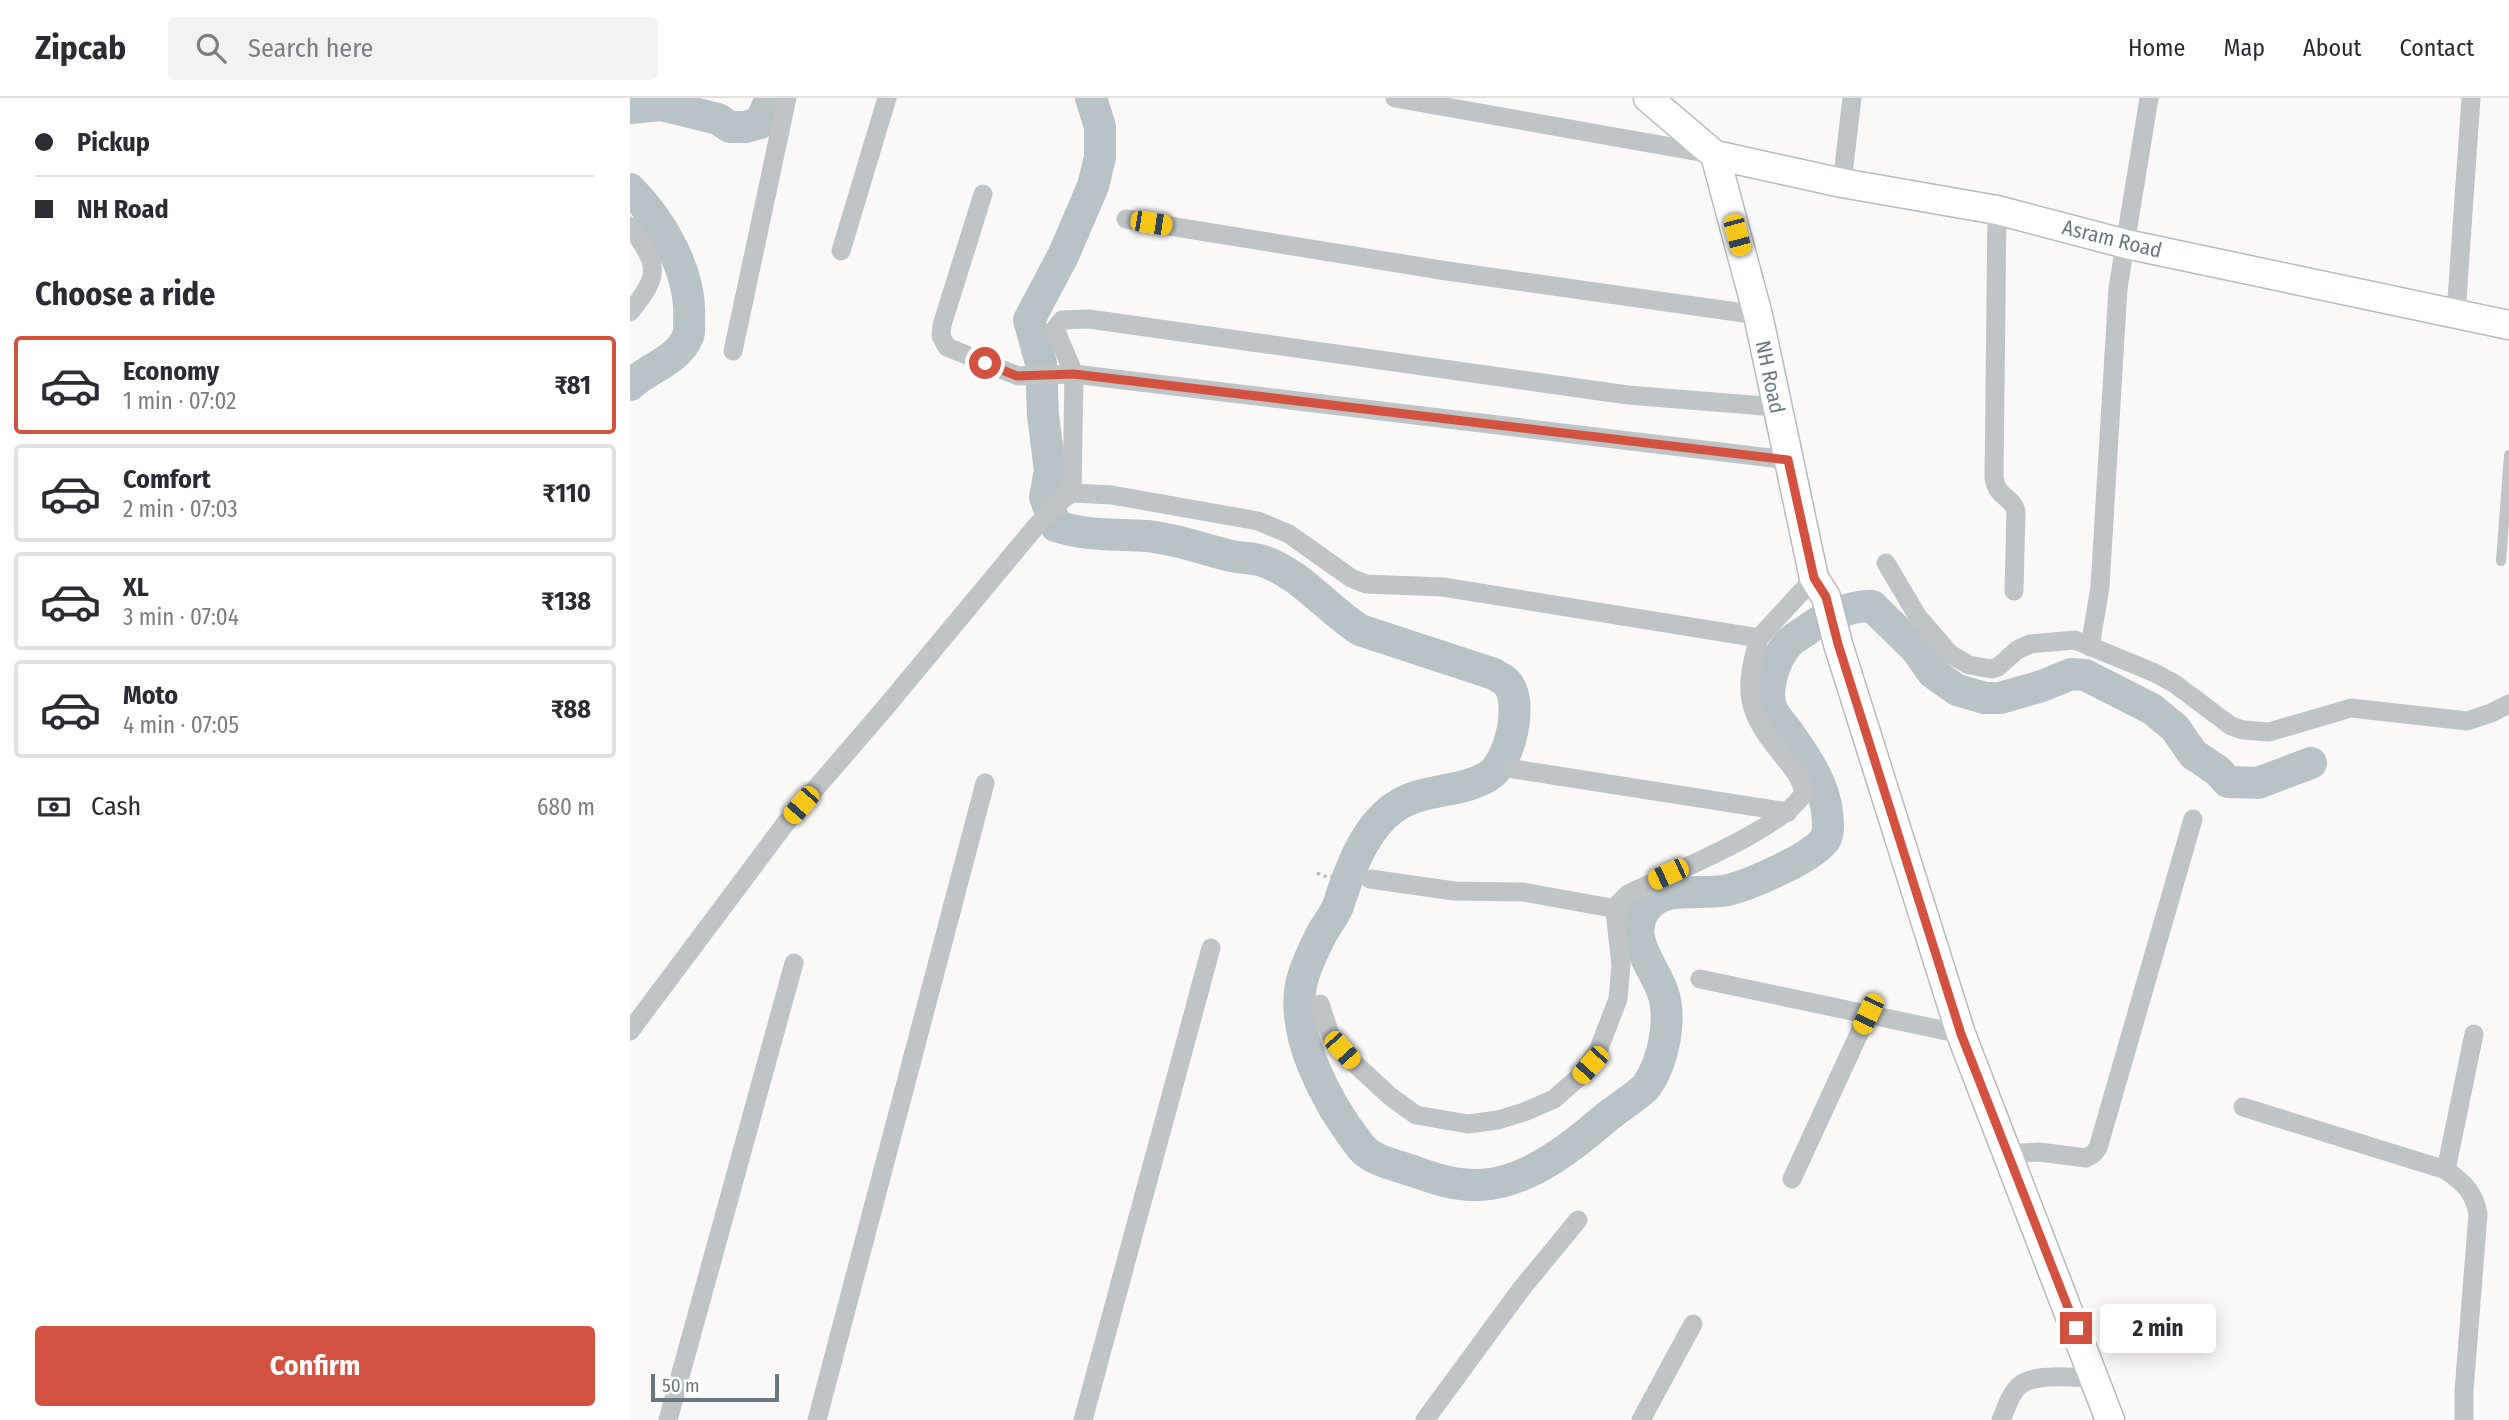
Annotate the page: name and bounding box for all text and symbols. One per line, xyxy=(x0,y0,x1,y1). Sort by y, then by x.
search box xyxy=(168,17,658,80)
text: Zipcab xyxy=(35,28,126,68)
icon: search xyxy=(192,29,230,67)
text: Search here xyxy=(248,33,373,64)
text: Home xyxy=(2128,34,2185,62)
text: Map xyxy=(2223,34,2265,62)
text: About xyxy=(2303,34,2361,62)
text: Contact xyxy=(2399,34,2474,62)
text: Pickup xyxy=(77,127,150,158)
text: NH Road xyxy=(77,194,169,225)
car xyxy=(1129,209,1174,237)
car xyxy=(1722,212,1753,258)
street label: Asram Road xyxy=(2060,214,2164,264)
text: Choose a ride xyxy=(35,275,216,313)
street label: NH Road xyxy=(1750,338,1790,416)
route start xyxy=(969,347,1001,379)
icon: car xyxy=(39,354,102,417)
text: Economy xyxy=(123,356,219,387)
text: ₹81 xyxy=(554,370,591,401)
text: 1 min · 07:02 xyxy=(123,387,236,415)
icon: car xyxy=(39,462,102,525)
text: Comfort xyxy=(123,464,211,495)
text: ₹110 xyxy=(543,478,591,509)
text: 2 min · 07:03 xyxy=(123,495,238,523)
icon: car xyxy=(39,570,102,633)
text: XL xyxy=(123,572,149,603)
text: ₹138 xyxy=(541,586,591,617)
text: 3 min · 07:04 xyxy=(123,603,239,631)
icon: car xyxy=(39,678,102,741)
text: Moto xyxy=(123,680,178,711)
text: ₹88 xyxy=(551,694,591,725)
text: 4 min · 07:05 xyxy=(123,711,239,739)
car xyxy=(780,782,823,828)
icon: cash xyxy=(35,788,73,826)
text: Cash xyxy=(91,791,141,822)
text: 680 m xyxy=(537,793,595,821)
car xyxy=(1645,856,1692,892)
car xyxy=(1850,991,1887,1037)
car xyxy=(1321,1027,1364,1073)
car xyxy=(1569,1042,1612,1088)
callout: 2 min xyxy=(2100,1304,2216,1352)
route end xyxy=(2060,1312,2092,1344)
text: 2 min xyxy=(2133,1314,2184,1342)
button: Confirm xyxy=(35,1326,595,1406)
scale bar xyxy=(651,1371,779,1403)
text: 50 m xyxy=(662,1374,700,1397)

